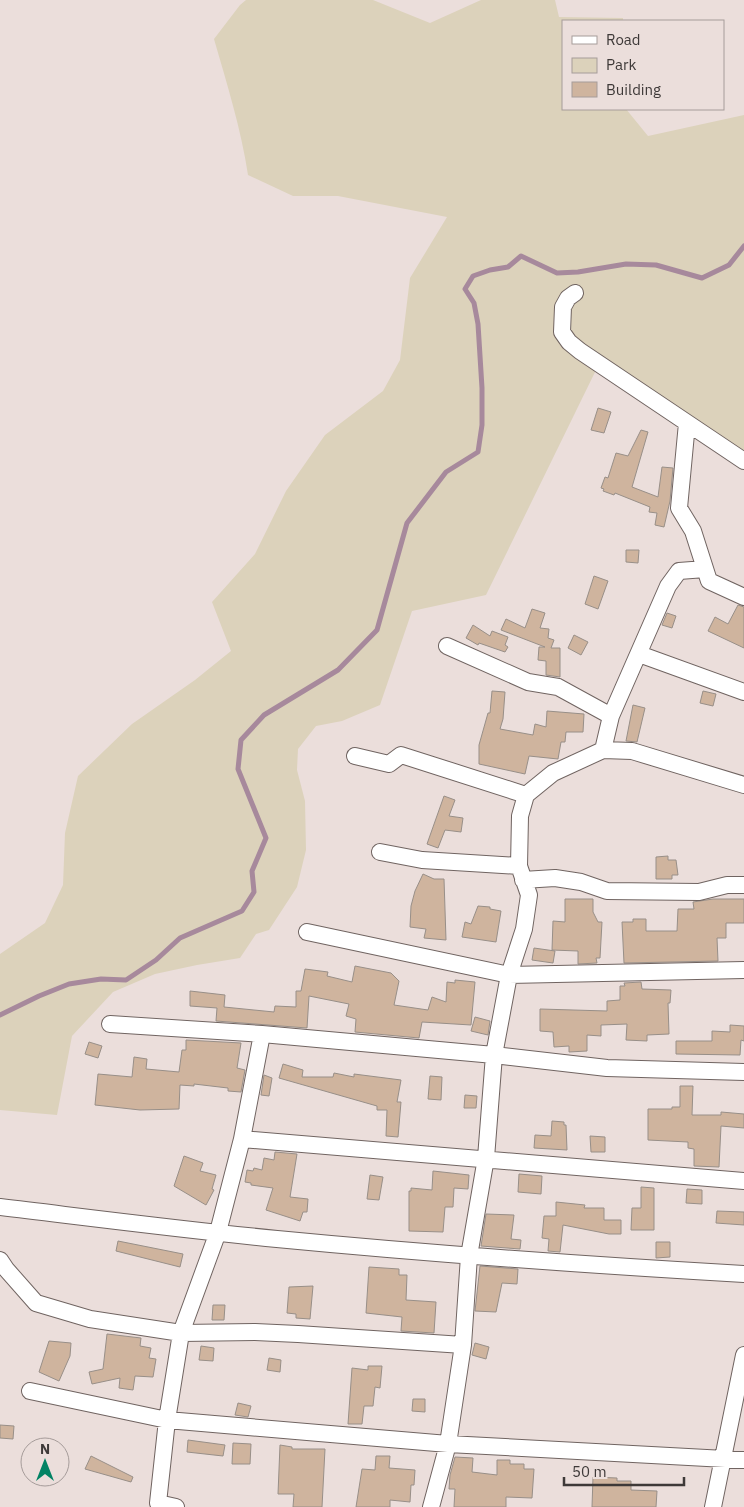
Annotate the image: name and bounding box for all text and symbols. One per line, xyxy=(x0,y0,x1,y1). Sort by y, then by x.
legend xyxy=(562,20,724,110)
text: Road xyxy=(606,30,641,49)
text: Park xyxy=(606,55,636,74)
text: Building xyxy=(606,80,661,99)
north arrow xyxy=(20,1437,70,1487)
text: N xyxy=(40,1440,50,1458)
scale bar xyxy=(564,1454,684,1486)
text: 50 m xyxy=(572,1462,607,1481)

